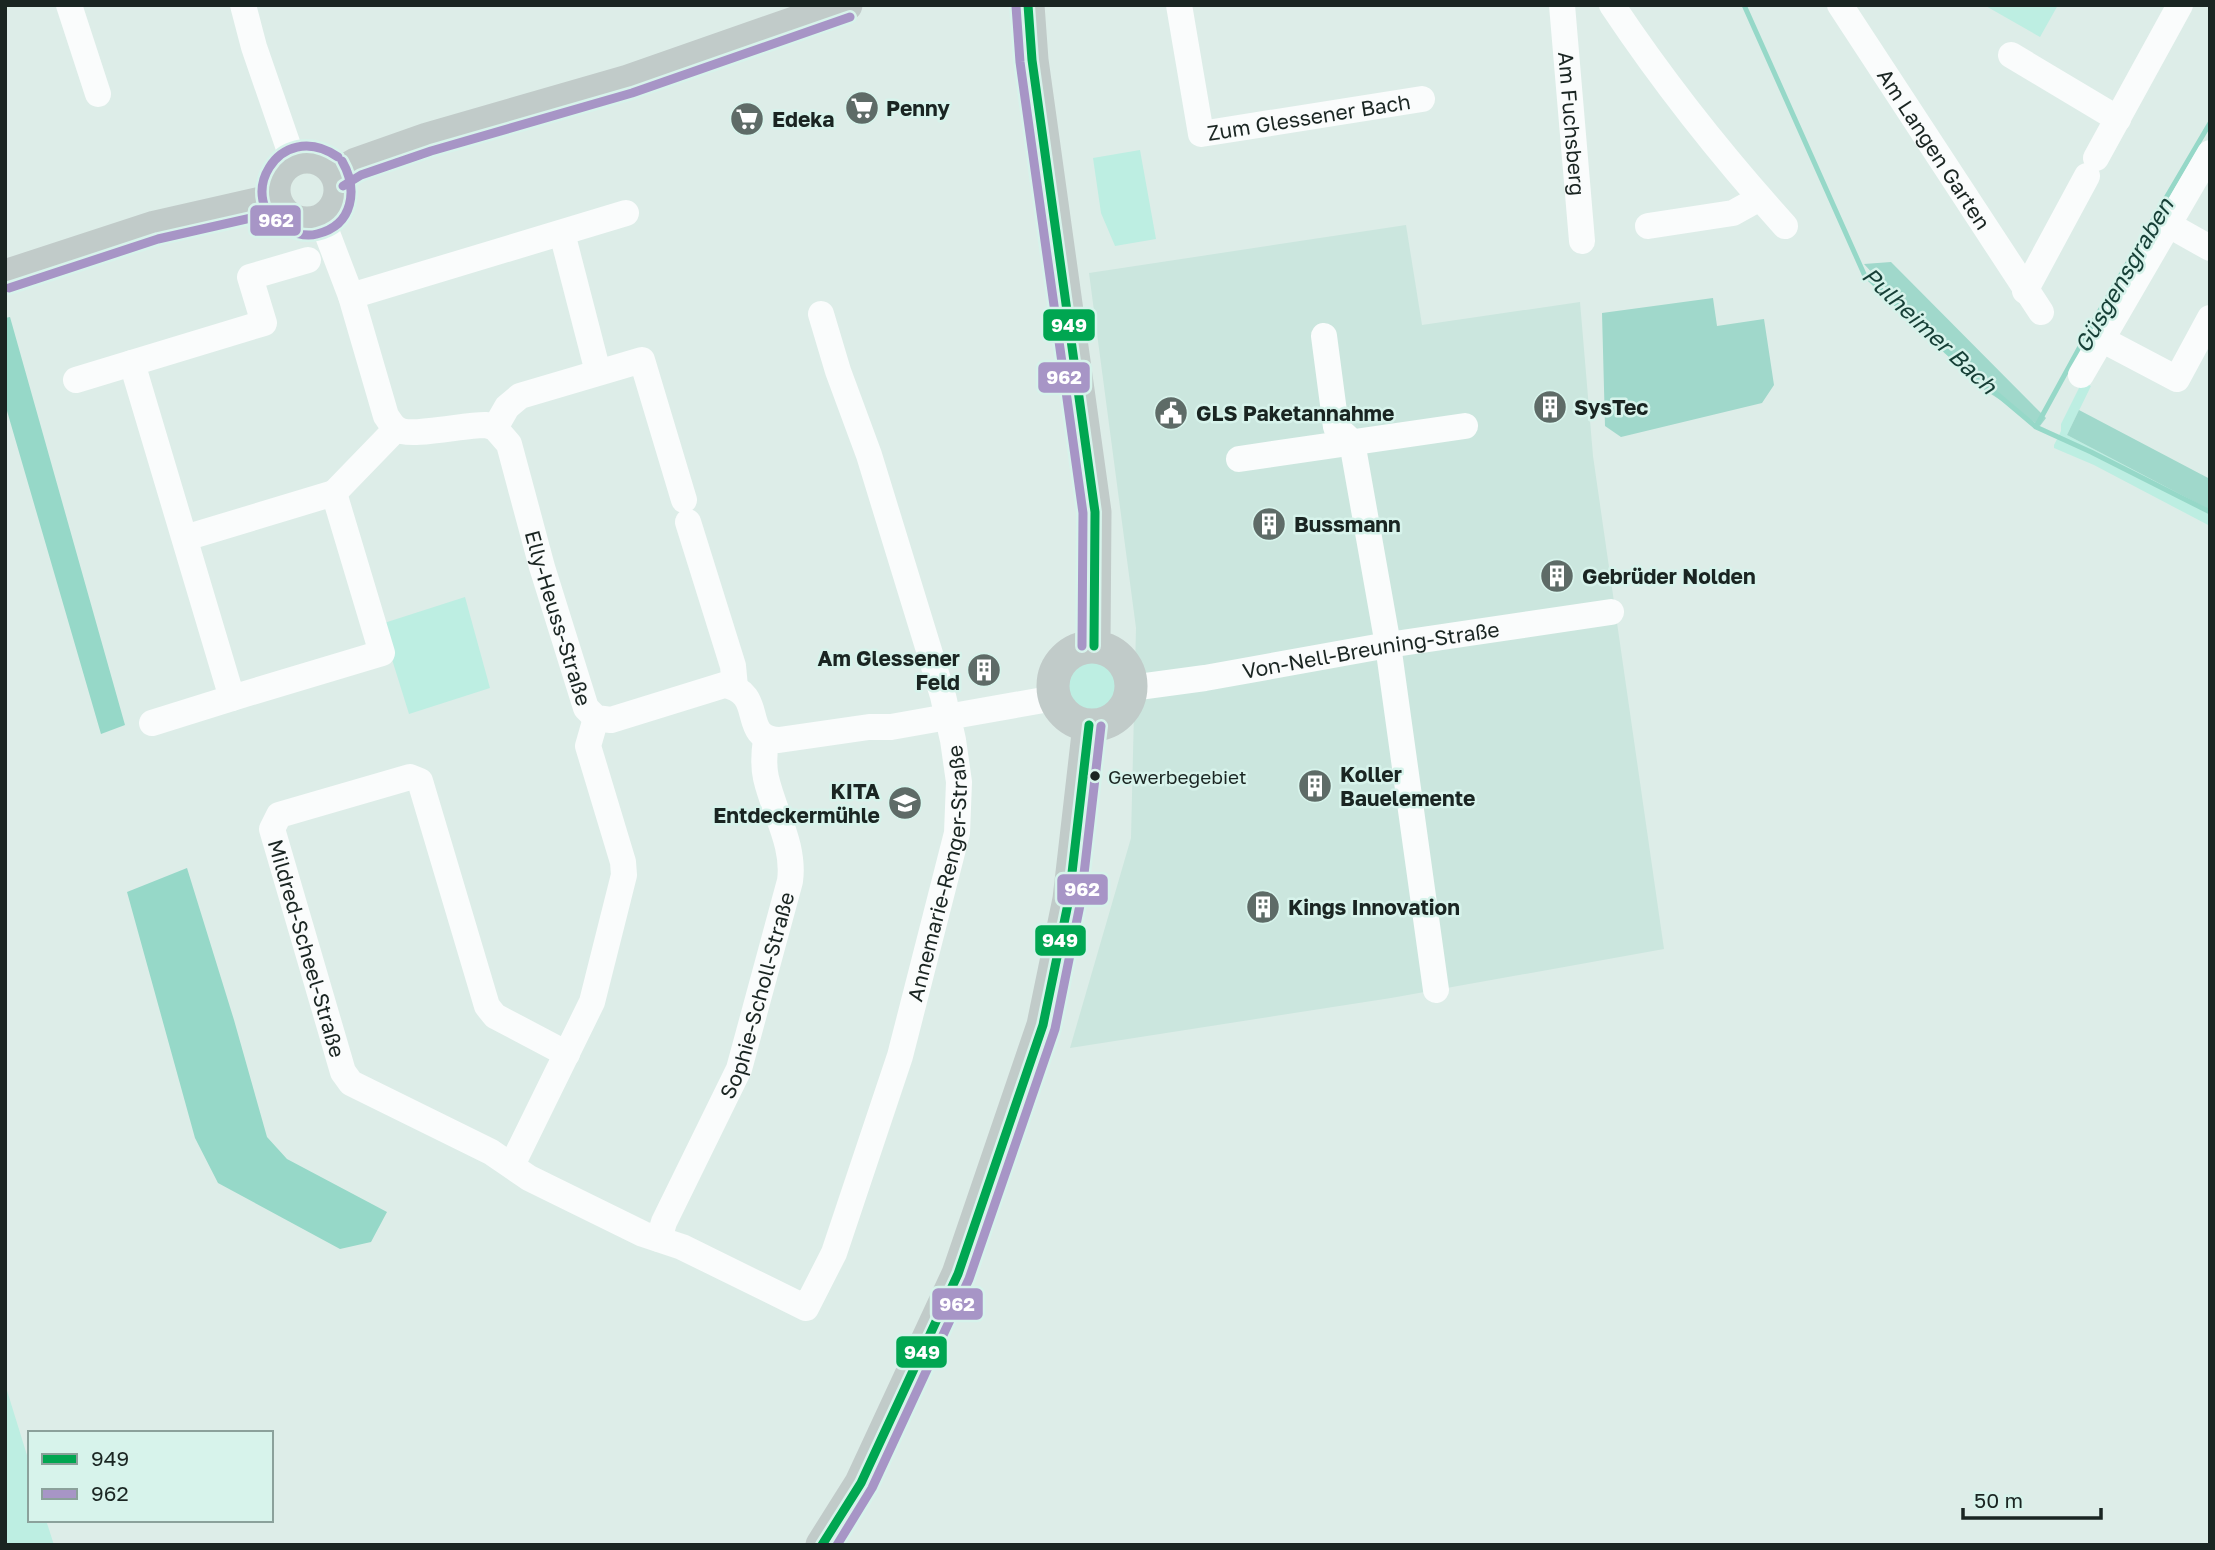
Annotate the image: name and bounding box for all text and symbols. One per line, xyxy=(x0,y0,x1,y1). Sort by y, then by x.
street label: Am Fuchsberg xyxy=(1553,50,1591,197)
street label: Am Langen Garten xyxy=(1872,64,1996,234)
street label: Zum Glessener Bach xyxy=(1205,88,1412,146)
supermarket icon: Penny xyxy=(843,89,881,127)
place label: Penny xyxy=(886,95,950,121)
supermarket icon: Edeka xyxy=(728,100,766,138)
place label: Edeka xyxy=(772,106,834,132)
water label: Güsgensgraben xyxy=(2067,192,2179,357)
line badge: 962 xyxy=(249,204,302,237)
text: 962 xyxy=(258,208,294,231)
water label: Pulheimer Bach xyxy=(1857,261,2004,400)
line badge: 949 xyxy=(1042,308,1096,342)
text: 949 xyxy=(1051,313,1087,336)
line badge: 962 xyxy=(1037,361,1091,394)
text: 962 xyxy=(1046,365,1082,388)
building icon: SysTec xyxy=(1531,388,1569,426)
public building icon: GLS Paketannahme xyxy=(1152,394,1190,432)
place label: SysTec xyxy=(1574,394,1648,420)
place label: GLS Paketannahme xyxy=(1196,400,1394,426)
building icon: Bussmann xyxy=(1250,505,1288,543)
place label: Bussmann xyxy=(1294,511,1401,537)
street label: Elly-Heuss-Straße xyxy=(520,527,597,709)
building icon: Gebrüder Nolden xyxy=(1538,557,1576,595)
place label: Gebrüder Nolden xyxy=(1582,563,1756,589)
street label: Von-Nell-Breuning-Straße xyxy=(1240,616,1501,684)
place label: Am Glessener Feld xyxy=(818,645,960,695)
building icon: Am Glessener Feld xyxy=(965,651,1003,689)
street label: Annemarie-Renger-Straße xyxy=(901,743,972,1004)
place label: Koller Bauelemente xyxy=(1340,761,1475,811)
place label: Gewerbegebiet xyxy=(1108,765,1247,788)
building icon: Koller Bauelemente xyxy=(1296,767,1334,805)
marker: Gewerbegebiet xyxy=(1088,769,1102,783)
place label: KITA Entdeckermühle xyxy=(713,778,880,828)
school or university icon: KITA Entdeckermühle xyxy=(886,784,924,822)
street label: Mildred-Scheel-Straße xyxy=(263,836,351,1060)
line badge: 962 xyxy=(1056,873,1109,906)
text: 962 xyxy=(1064,877,1100,900)
building icon: Kings Innovation xyxy=(1244,888,1282,926)
street label: Sophie-Scholl-Straße xyxy=(714,889,799,1103)
place label: Kings Innovation xyxy=(1288,894,1460,920)
line badge: 949 xyxy=(1034,924,1087,957)
text: 949 xyxy=(1042,928,1078,951)
line badge: 962 xyxy=(931,1287,984,1321)
text: 962 xyxy=(939,1292,975,1315)
line badge: 949 xyxy=(895,1335,948,1369)
text: 949 xyxy=(904,1340,940,1363)
legend xyxy=(28,1431,273,1522)
text: 949 xyxy=(91,1445,129,1471)
scale bar xyxy=(1963,1476,2101,1520)
text: 962 xyxy=(91,1480,129,1506)
text: 50 m xyxy=(1974,1487,2023,1513)

